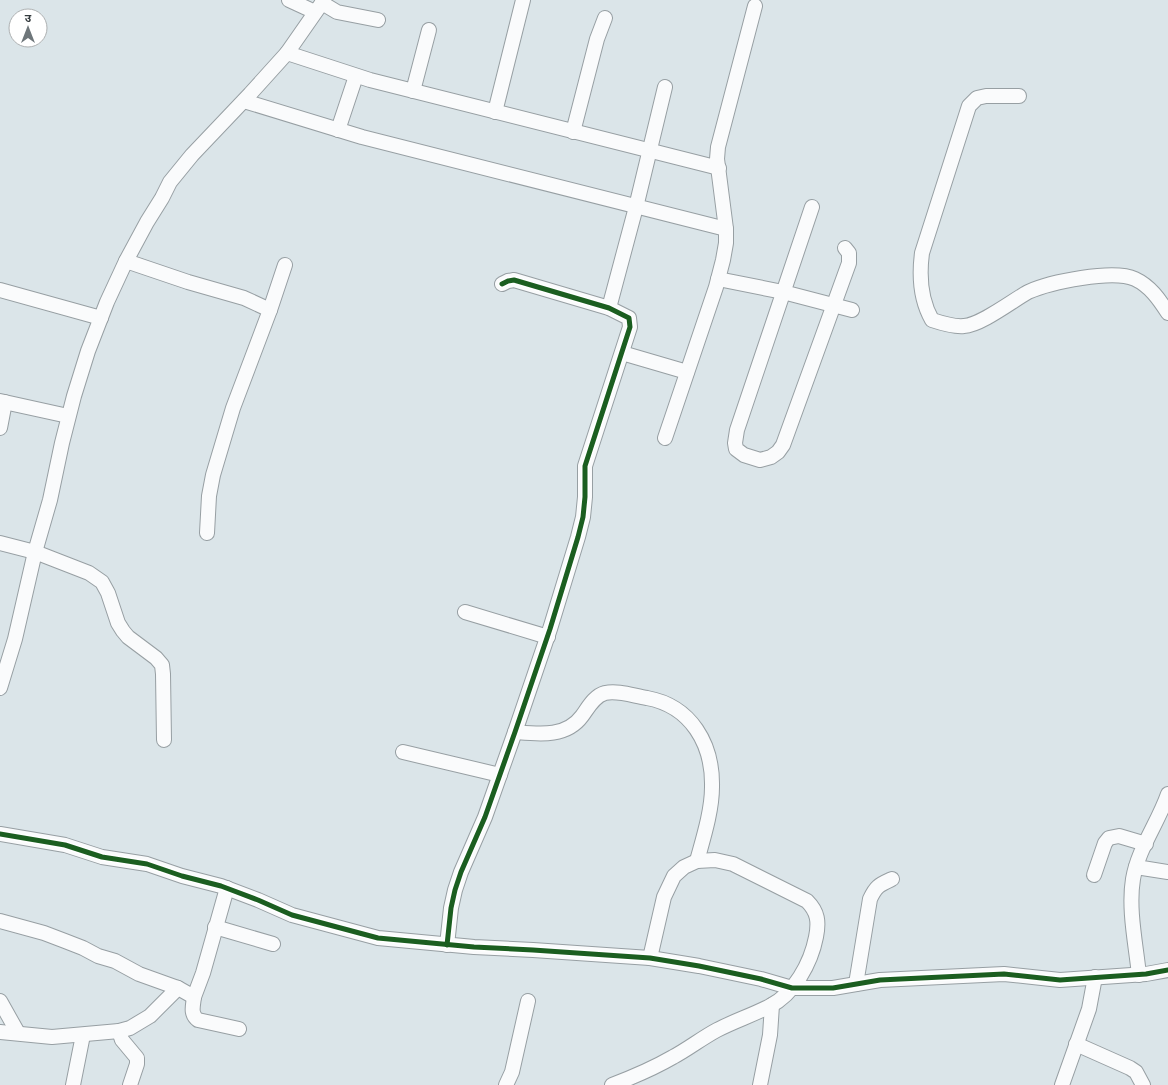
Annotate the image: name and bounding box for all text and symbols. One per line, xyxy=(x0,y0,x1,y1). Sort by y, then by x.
north arrow xyxy=(8,8,48,48)
text: उ xyxy=(25,11,32,25)

